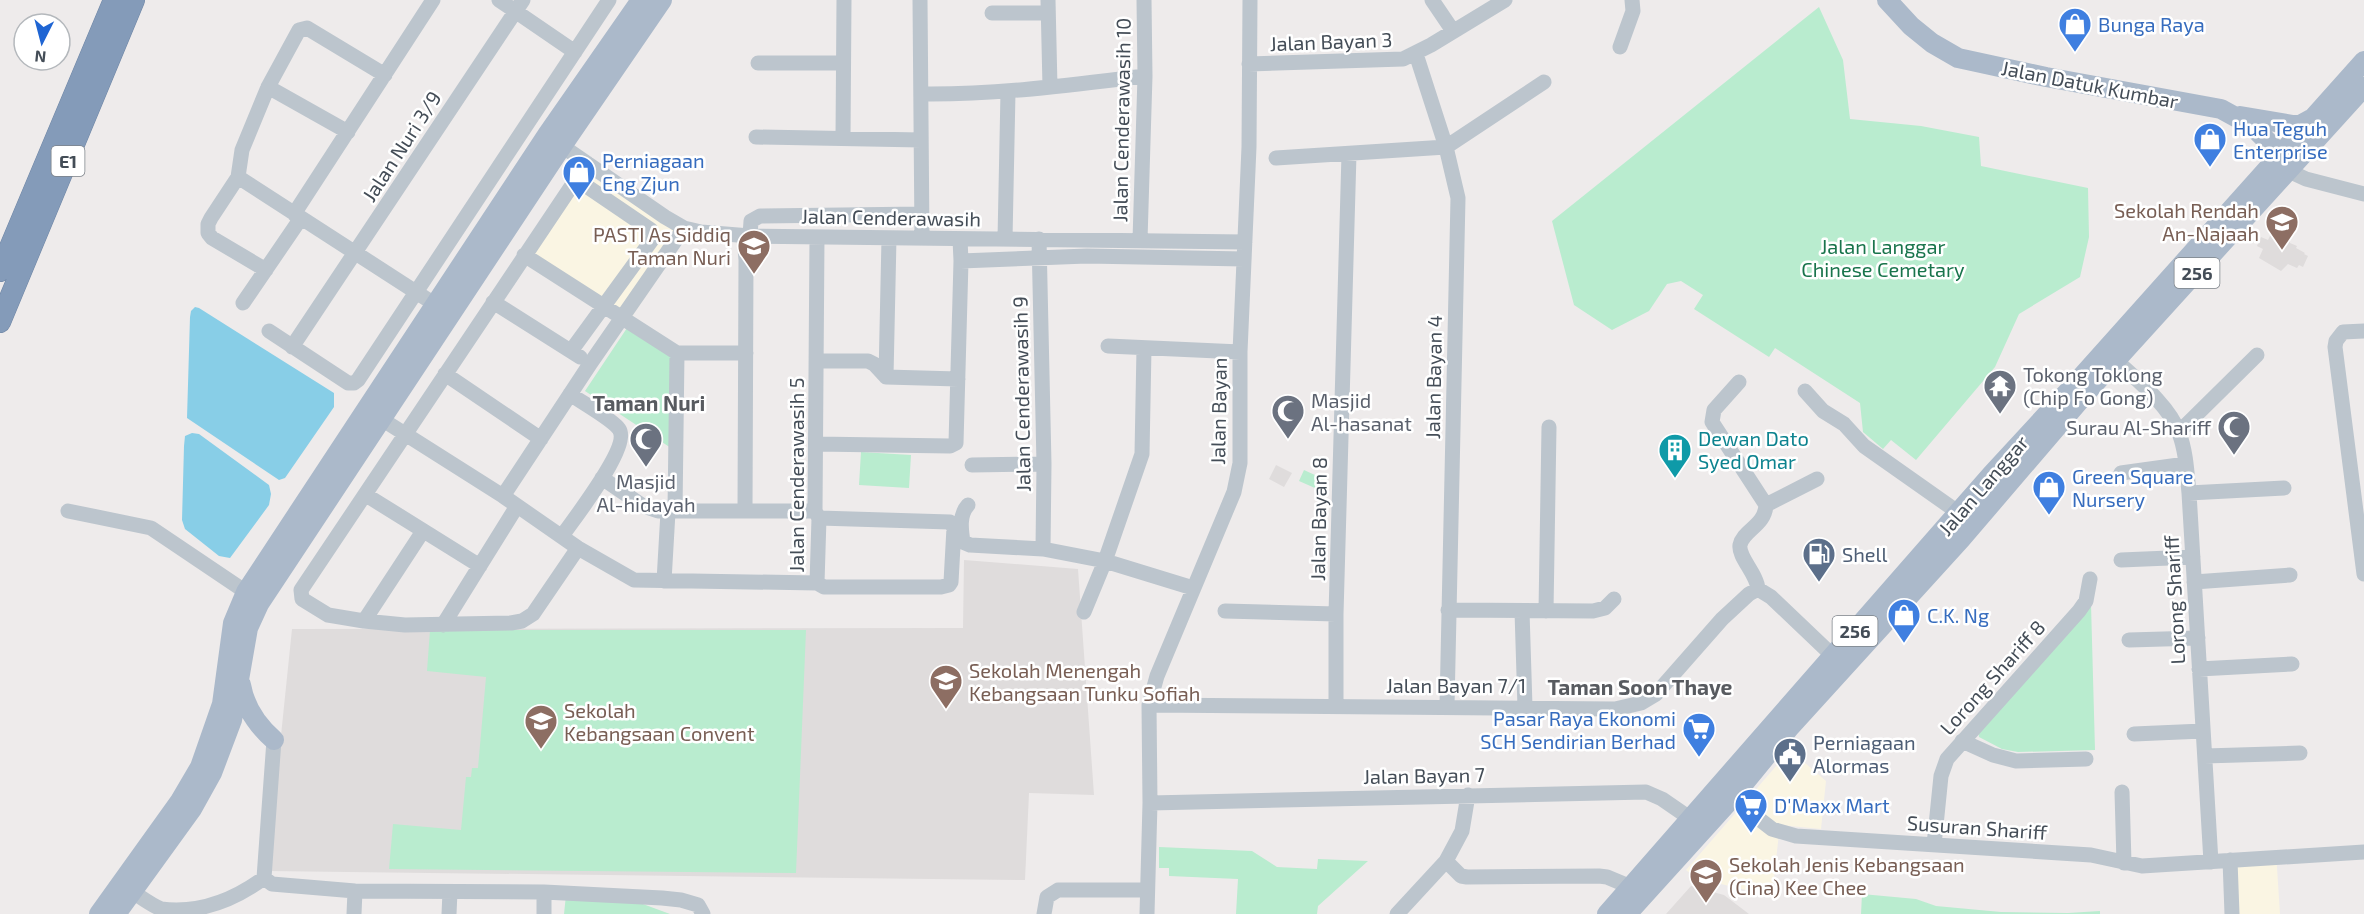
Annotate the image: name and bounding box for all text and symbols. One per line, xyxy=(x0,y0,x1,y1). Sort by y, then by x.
shop icon: Bunga Raya xyxy=(2057,6,2093,53)
north arrow xyxy=(12,12,72,72)
place label: Bunga Raya xyxy=(2098,12,2205,36)
street label: Jalan Cenderawasih 10 xyxy=(1107,18,1135,222)
street label: Jalan Bayan 3 xyxy=(1269,27,1393,55)
text: N xyxy=(34,47,47,67)
street label: Jalan Datuk Kumbar xyxy=(2000,55,2180,113)
street label: Jalan Nuri 3/9 xyxy=(356,86,446,206)
place label: Hua Teguh Enterprise xyxy=(2233,116,2328,163)
shop icon: Hua Teguh Enterprise xyxy=(2192,121,2228,168)
road number: E1 xyxy=(52,146,84,176)
place label: Perniagaan Eng Zjun xyxy=(602,148,705,195)
shop icon: Perniagaan Eng Zjun xyxy=(561,154,597,201)
place label: Sekolah Rendah An-Najaah xyxy=(2114,198,2259,245)
street label: Jalan Cenderawasih xyxy=(801,203,981,231)
school or university icon: Sekolah Rendah An-Najaah xyxy=(2264,204,2300,251)
place label: PASTI As Siddiq Taman Nuri xyxy=(593,222,731,269)
school or university icon: PASTI As Siddiq Taman Nuri xyxy=(736,228,772,275)
park label: Jalan Langgar Chinese Cemetary xyxy=(1801,234,1965,281)
road number: 256 xyxy=(2174,258,2220,288)
street label: Jalan Cenderawasih 9 xyxy=(1007,296,1035,492)
street label: Jalan Bayan 4 xyxy=(1420,315,1446,439)
street label: Jalan Bayan xyxy=(1205,357,1231,465)
place label: Tokong Toklong (Chip Fo Gong) xyxy=(2023,362,2163,409)
temple icon: Tokong Toklong (Chip Fo Gong) xyxy=(1982,368,2018,415)
street label: Jalan Cenderawasih 5 xyxy=(784,377,808,573)
place label: Masjid Al-hasanat xyxy=(1311,388,1412,435)
district label: Taman Nuri xyxy=(593,390,705,415)
mosque icon: Masjid Al-hasanat xyxy=(1270,393,1306,440)
mosque icon: Surau Al-Shariff xyxy=(2216,409,2252,456)
place label: Surau Al-Shariff xyxy=(2066,415,2212,439)
mosque icon: Masjid Al-hidayah xyxy=(628,421,664,468)
place label: Dewan Dato Syed Omar xyxy=(1698,426,1809,473)
street label: Jalan Langgar xyxy=(1933,430,2033,540)
building icon: Dewan Dato Syed Omar xyxy=(1657,432,1693,479)
street label: Jalan Bayan 8 xyxy=(1305,457,1331,581)
place label: Green Square Nursery xyxy=(2072,464,2193,511)
place label: Masjid Al-hidayah xyxy=(596,469,696,516)
shop icon: Green Square Nursery xyxy=(2031,469,2067,516)
street label: Lorong Shariff xyxy=(2159,534,2189,665)
fuel station icon: Shell xyxy=(1801,536,1837,583)
place label: Shell xyxy=(1842,542,1888,566)
shop icon: C.K. Ng xyxy=(1886,597,1922,644)
place label: C.K. Ng xyxy=(1927,603,1989,627)
street label: Lorong Shariff 8 xyxy=(1934,615,2050,739)
road number: 256 xyxy=(1832,616,1878,646)
place label: Sekolah Menengah Kebangsaan Tunku Sofiah xyxy=(969,658,1200,705)
school or university icon: Sekolah Menengah Kebangsaan Tunku Sofiah xyxy=(928,663,964,710)
street label: Jalan Bayan 7/1 xyxy=(1386,673,1526,697)
district label: Taman Soon Thaye xyxy=(1548,674,1733,700)
place label: Sekolah Kebangsaan Convent xyxy=(564,698,755,745)
school or university icon: Sekolah Kebangsaan Convent xyxy=(523,703,559,750)
place label: Pasar Raya Ekonomi SCH Sendirian Berhad xyxy=(1480,706,1676,753)
supermarket icon: Pasar Raya Ekonomi SCH Sendirian Berhad xyxy=(1681,711,1717,758)
place label: Perniagaan Alormas xyxy=(1813,730,1916,777)
public building icon: Perniagaan Alormas xyxy=(1772,736,1808,783)
street label: Jalan Bayan 7 xyxy=(1363,762,1485,788)
supermarket icon: D'Maxx Mart xyxy=(1733,787,1769,834)
place label: D'Maxx Mart xyxy=(1774,793,1890,817)
street label: Susuran Shariff xyxy=(1906,810,2049,844)
place label: Sekolah Jenis Kebangsaan (Cina) Kee Chee xyxy=(1729,852,1965,899)
school or university icon: Sekolah Jenis Kebangsaan (Cina) Kee Chee xyxy=(1688,857,1724,904)

